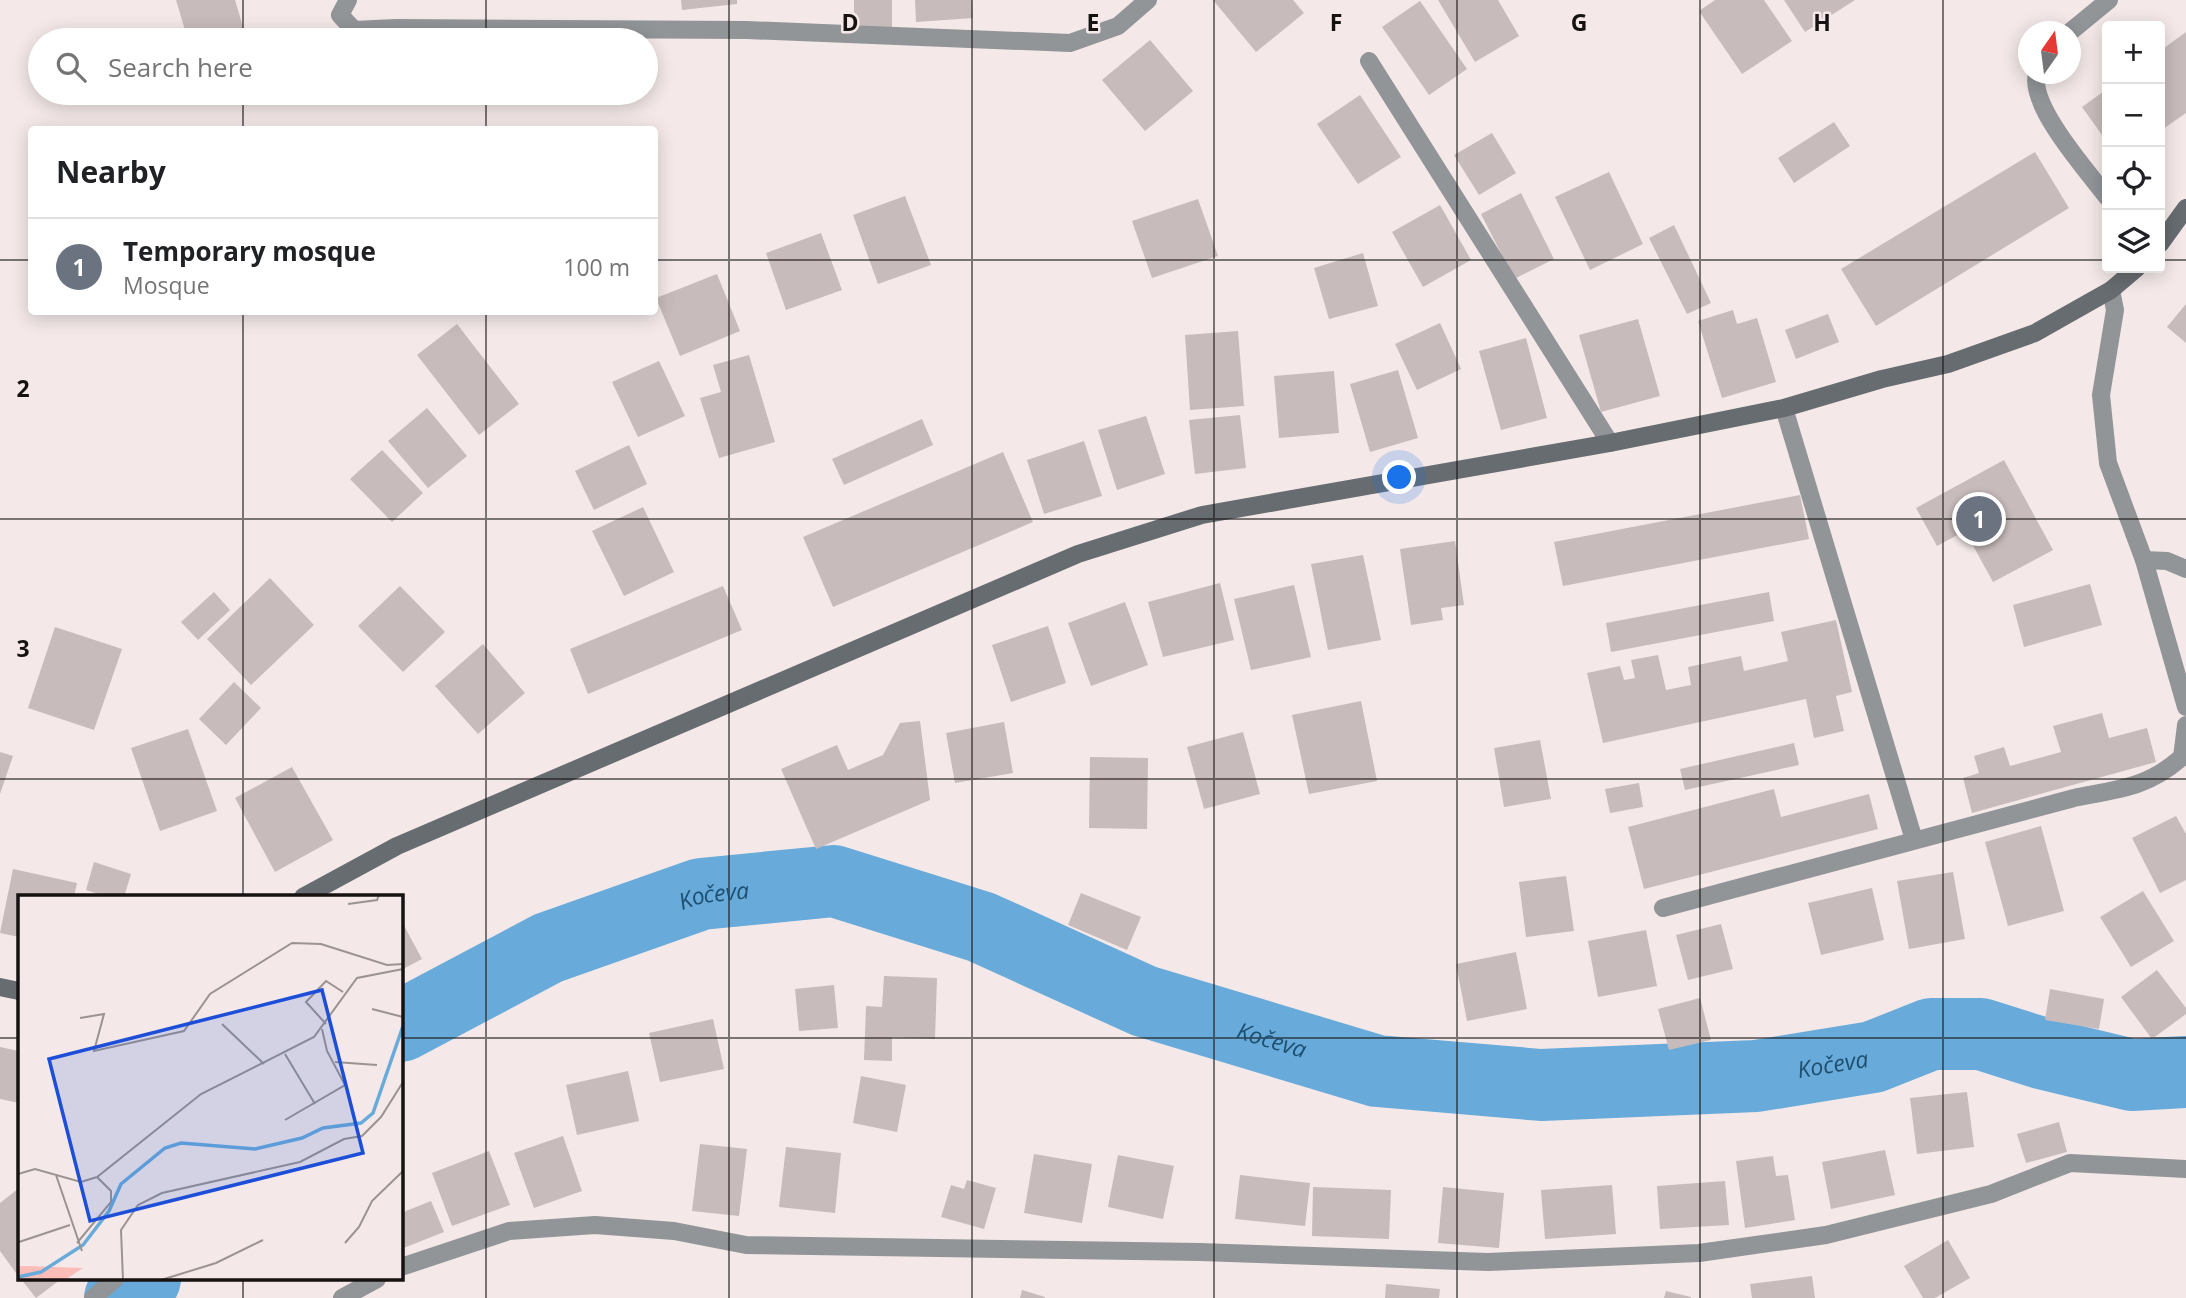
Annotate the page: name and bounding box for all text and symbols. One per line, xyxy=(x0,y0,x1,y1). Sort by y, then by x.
text: D xyxy=(841,6,859,38)
text: E xyxy=(1087,6,1099,38)
text: F xyxy=(1330,6,1342,38)
text: G xyxy=(1571,6,1587,38)
text: H xyxy=(1813,6,1831,38)
north arrow xyxy=(2018,21,2081,84)
map controls xyxy=(2102,21,2165,273)
button: + xyxy=(2102,21,2165,84)
search box xyxy=(28,28,658,105)
icon: search xyxy=(52,48,90,86)
text: Search here xyxy=(108,49,253,85)
button: − xyxy=(2102,84,2165,147)
button: locate xyxy=(2102,147,2165,210)
text: Nearby xyxy=(56,151,166,192)
button: layers xyxy=(2102,210,2165,273)
text: Temporary mosque xyxy=(123,233,376,269)
text: 1 xyxy=(72,251,86,283)
text: 100 m xyxy=(563,251,630,283)
text: Mosque xyxy=(123,269,210,301)
text: 2 xyxy=(16,372,30,404)
your location xyxy=(1382,460,1416,494)
pin: 1 xyxy=(1956,493,2002,545)
text: 3 xyxy=(16,632,30,664)
water label: Kočeva xyxy=(674,873,750,917)
inset map xyxy=(18,895,402,1280)
water label: Kočeva xyxy=(1233,1014,1311,1065)
water label: Kočeva xyxy=(1795,1042,1870,1085)

